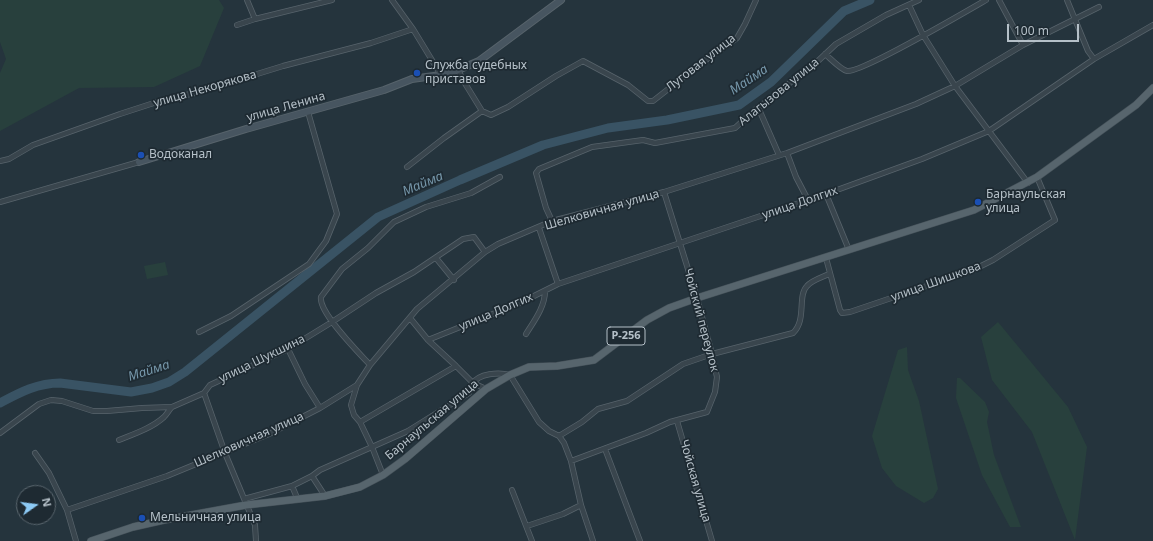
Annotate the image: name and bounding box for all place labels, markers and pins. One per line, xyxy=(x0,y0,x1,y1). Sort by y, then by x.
place label: Служба судебных приставов xyxy=(425,59,527,87)
marker: Служба судебных приставов xyxy=(412,68,422,78)
place label: Водоканал xyxy=(149,148,212,162)
marker: Водоканал xyxy=(136,150,146,160)
place label: Барнаульская улица xyxy=(986,188,1066,216)
marker: Барнаульская улица xyxy=(973,197,983,207)
place label: Мельничная улица xyxy=(150,511,261,525)
marker: Мельничная улица xyxy=(137,513,147,523)

